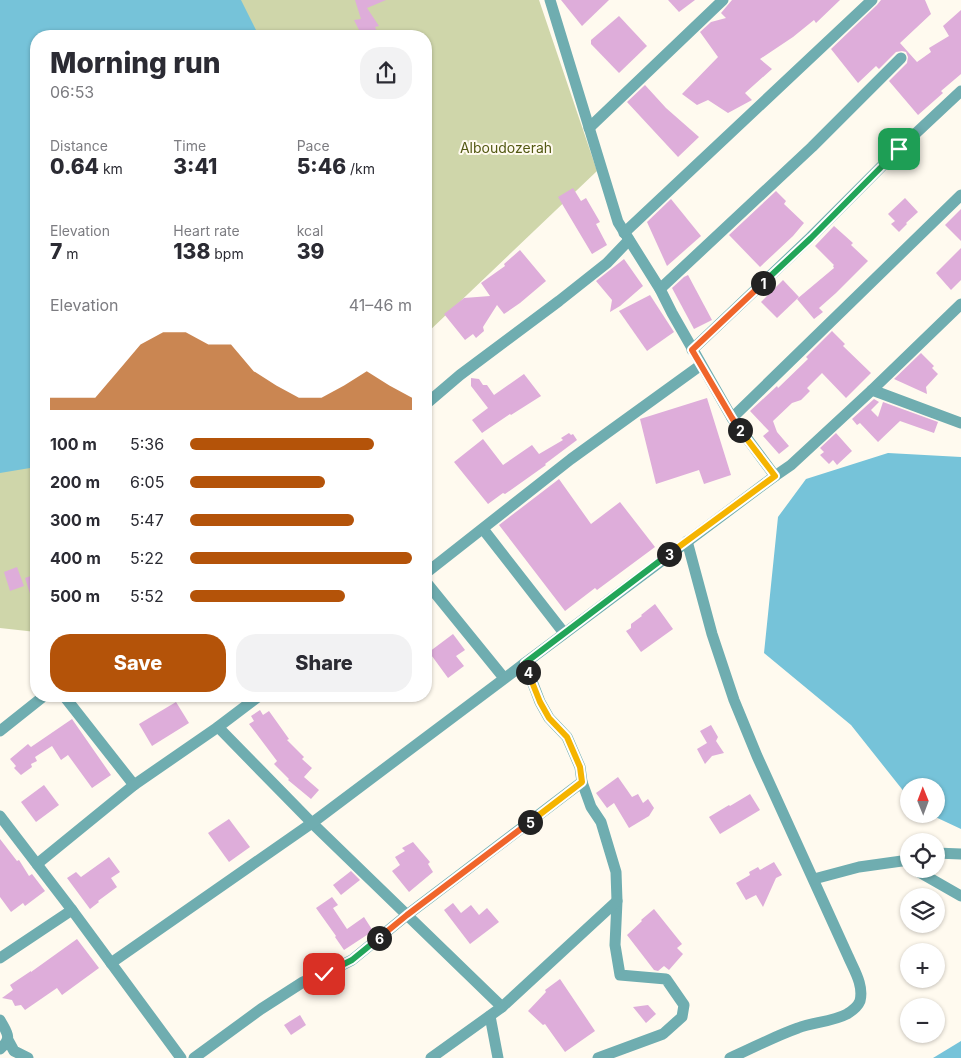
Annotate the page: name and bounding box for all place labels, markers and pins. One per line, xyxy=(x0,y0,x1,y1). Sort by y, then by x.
pin xyxy=(878,128,920,170)
pin: 1 xyxy=(750,270,776,296)
pin: 2 xyxy=(728,418,752,442)
pin: 3 xyxy=(656,542,682,566)
pin: 4 xyxy=(516,660,540,684)
pin: 5 xyxy=(518,810,542,834)
pin: 6 xyxy=(366,926,392,950)
pin xyxy=(303,953,345,995)

